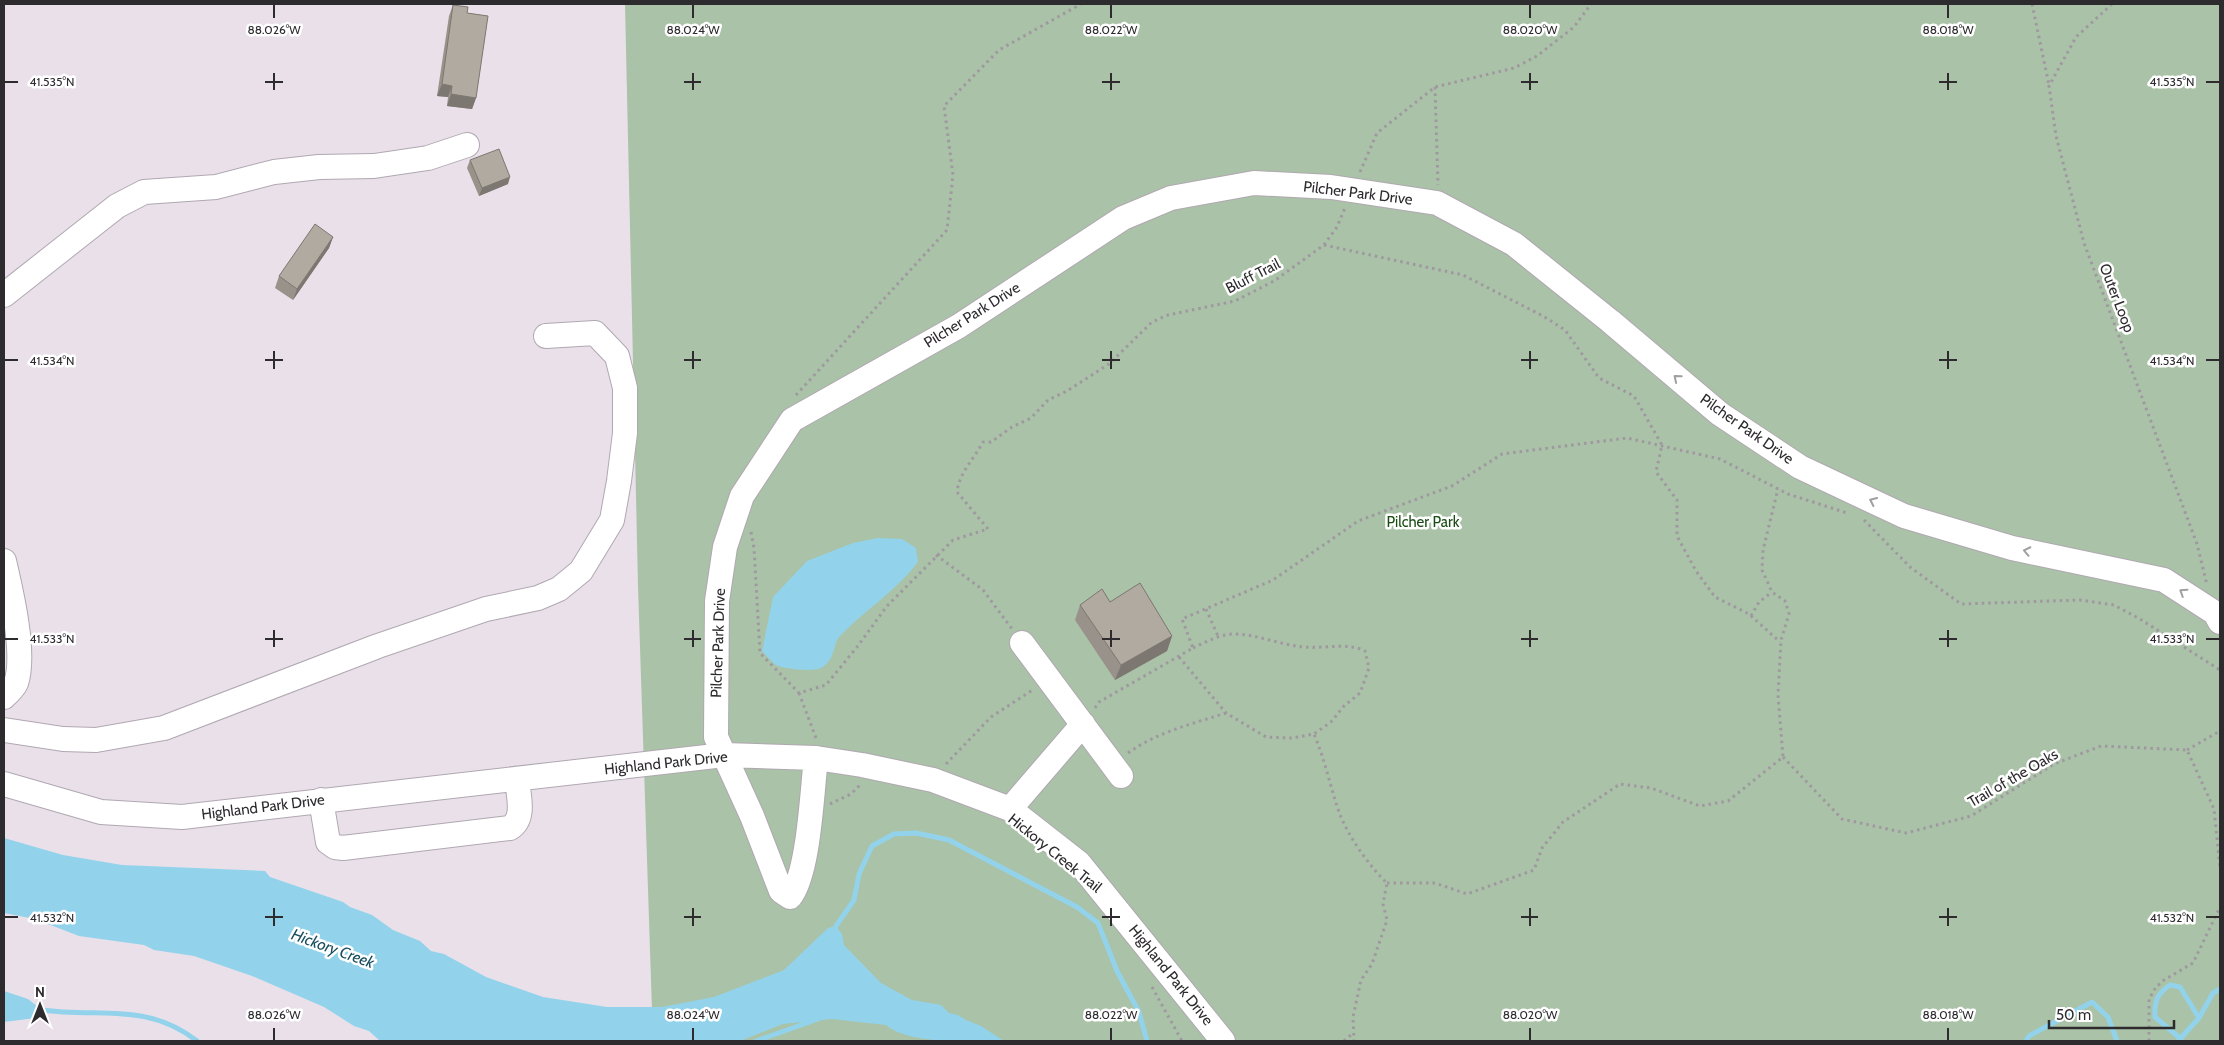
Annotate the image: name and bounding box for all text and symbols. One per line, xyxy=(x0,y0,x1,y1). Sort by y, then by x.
text: 88.026°W xyxy=(247,22,301,37)
text: 88.024°W xyxy=(666,22,720,37)
text: 88.022°W xyxy=(1085,22,1138,37)
text: 88.020°W xyxy=(1503,22,1558,37)
text: 88.018°W xyxy=(1922,22,1974,37)
text: 41.535°N xyxy=(30,74,74,89)
text: 41.535°N xyxy=(2150,74,2194,89)
street label: Pilcher Park Drive xyxy=(1302,177,1414,209)
street label: Bluff Trail xyxy=(1223,254,1284,297)
street label: Outer Loop xyxy=(2096,261,2138,335)
street label: Pilcher Park Drive xyxy=(921,278,1024,352)
text: 41.534°N xyxy=(29,353,75,368)
text: 41.534°N xyxy=(2149,353,2195,368)
one-way arrow xyxy=(1674,375,1683,383)
street label: Pilcher Park Drive xyxy=(1697,390,1797,468)
one-way arrow xyxy=(1869,497,1878,507)
park label: Pilcher Park xyxy=(1387,513,1460,531)
one-way arrow xyxy=(2023,546,2031,556)
street label: Pilcher Park Drive xyxy=(707,587,729,698)
one-way arrow xyxy=(2179,589,2188,599)
text: 41.533°N xyxy=(30,631,74,646)
text: 41.533°N xyxy=(2150,631,2194,646)
street label: Trail of the Oaks xyxy=(1965,745,2061,811)
street label: Highland Park Drive xyxy=(603,748,729,778)
street label: Highland Park Drive xyxy=(200,790,326,823)
street label: Hickory Creek Trail xyxy=(1005,810,1106,897)
text: 41.532°N xyxy=(30,910,74,925)
text: 41.532°N xyxy=(2150,910,2194,925)
street label: Highland Park Drive xyxy=(1125,921,1217,1029)
water label: Hickory Creek xyxy=(289,925,378,973)
north arrow xyxy=(15,980,65,1030)
text: N xyxy=(35,983,45,1001)
scale bar xyxy=(2049,998,2174,1030)
text: 50 m xyxy=(2056,1006,2091,1024)
text: 88.026°W xyxy=(247,1007,301,1022)
text: 88.024°W xyxy=(666,1007,720,1022)
text: 88.022°W xyxy=(1085,1007,1138,1022)
text: 88.020°W xyxy=(1503,1007,1558,1022)
text: 88.018°W xyxy=(1922,1007,1974,1022)

